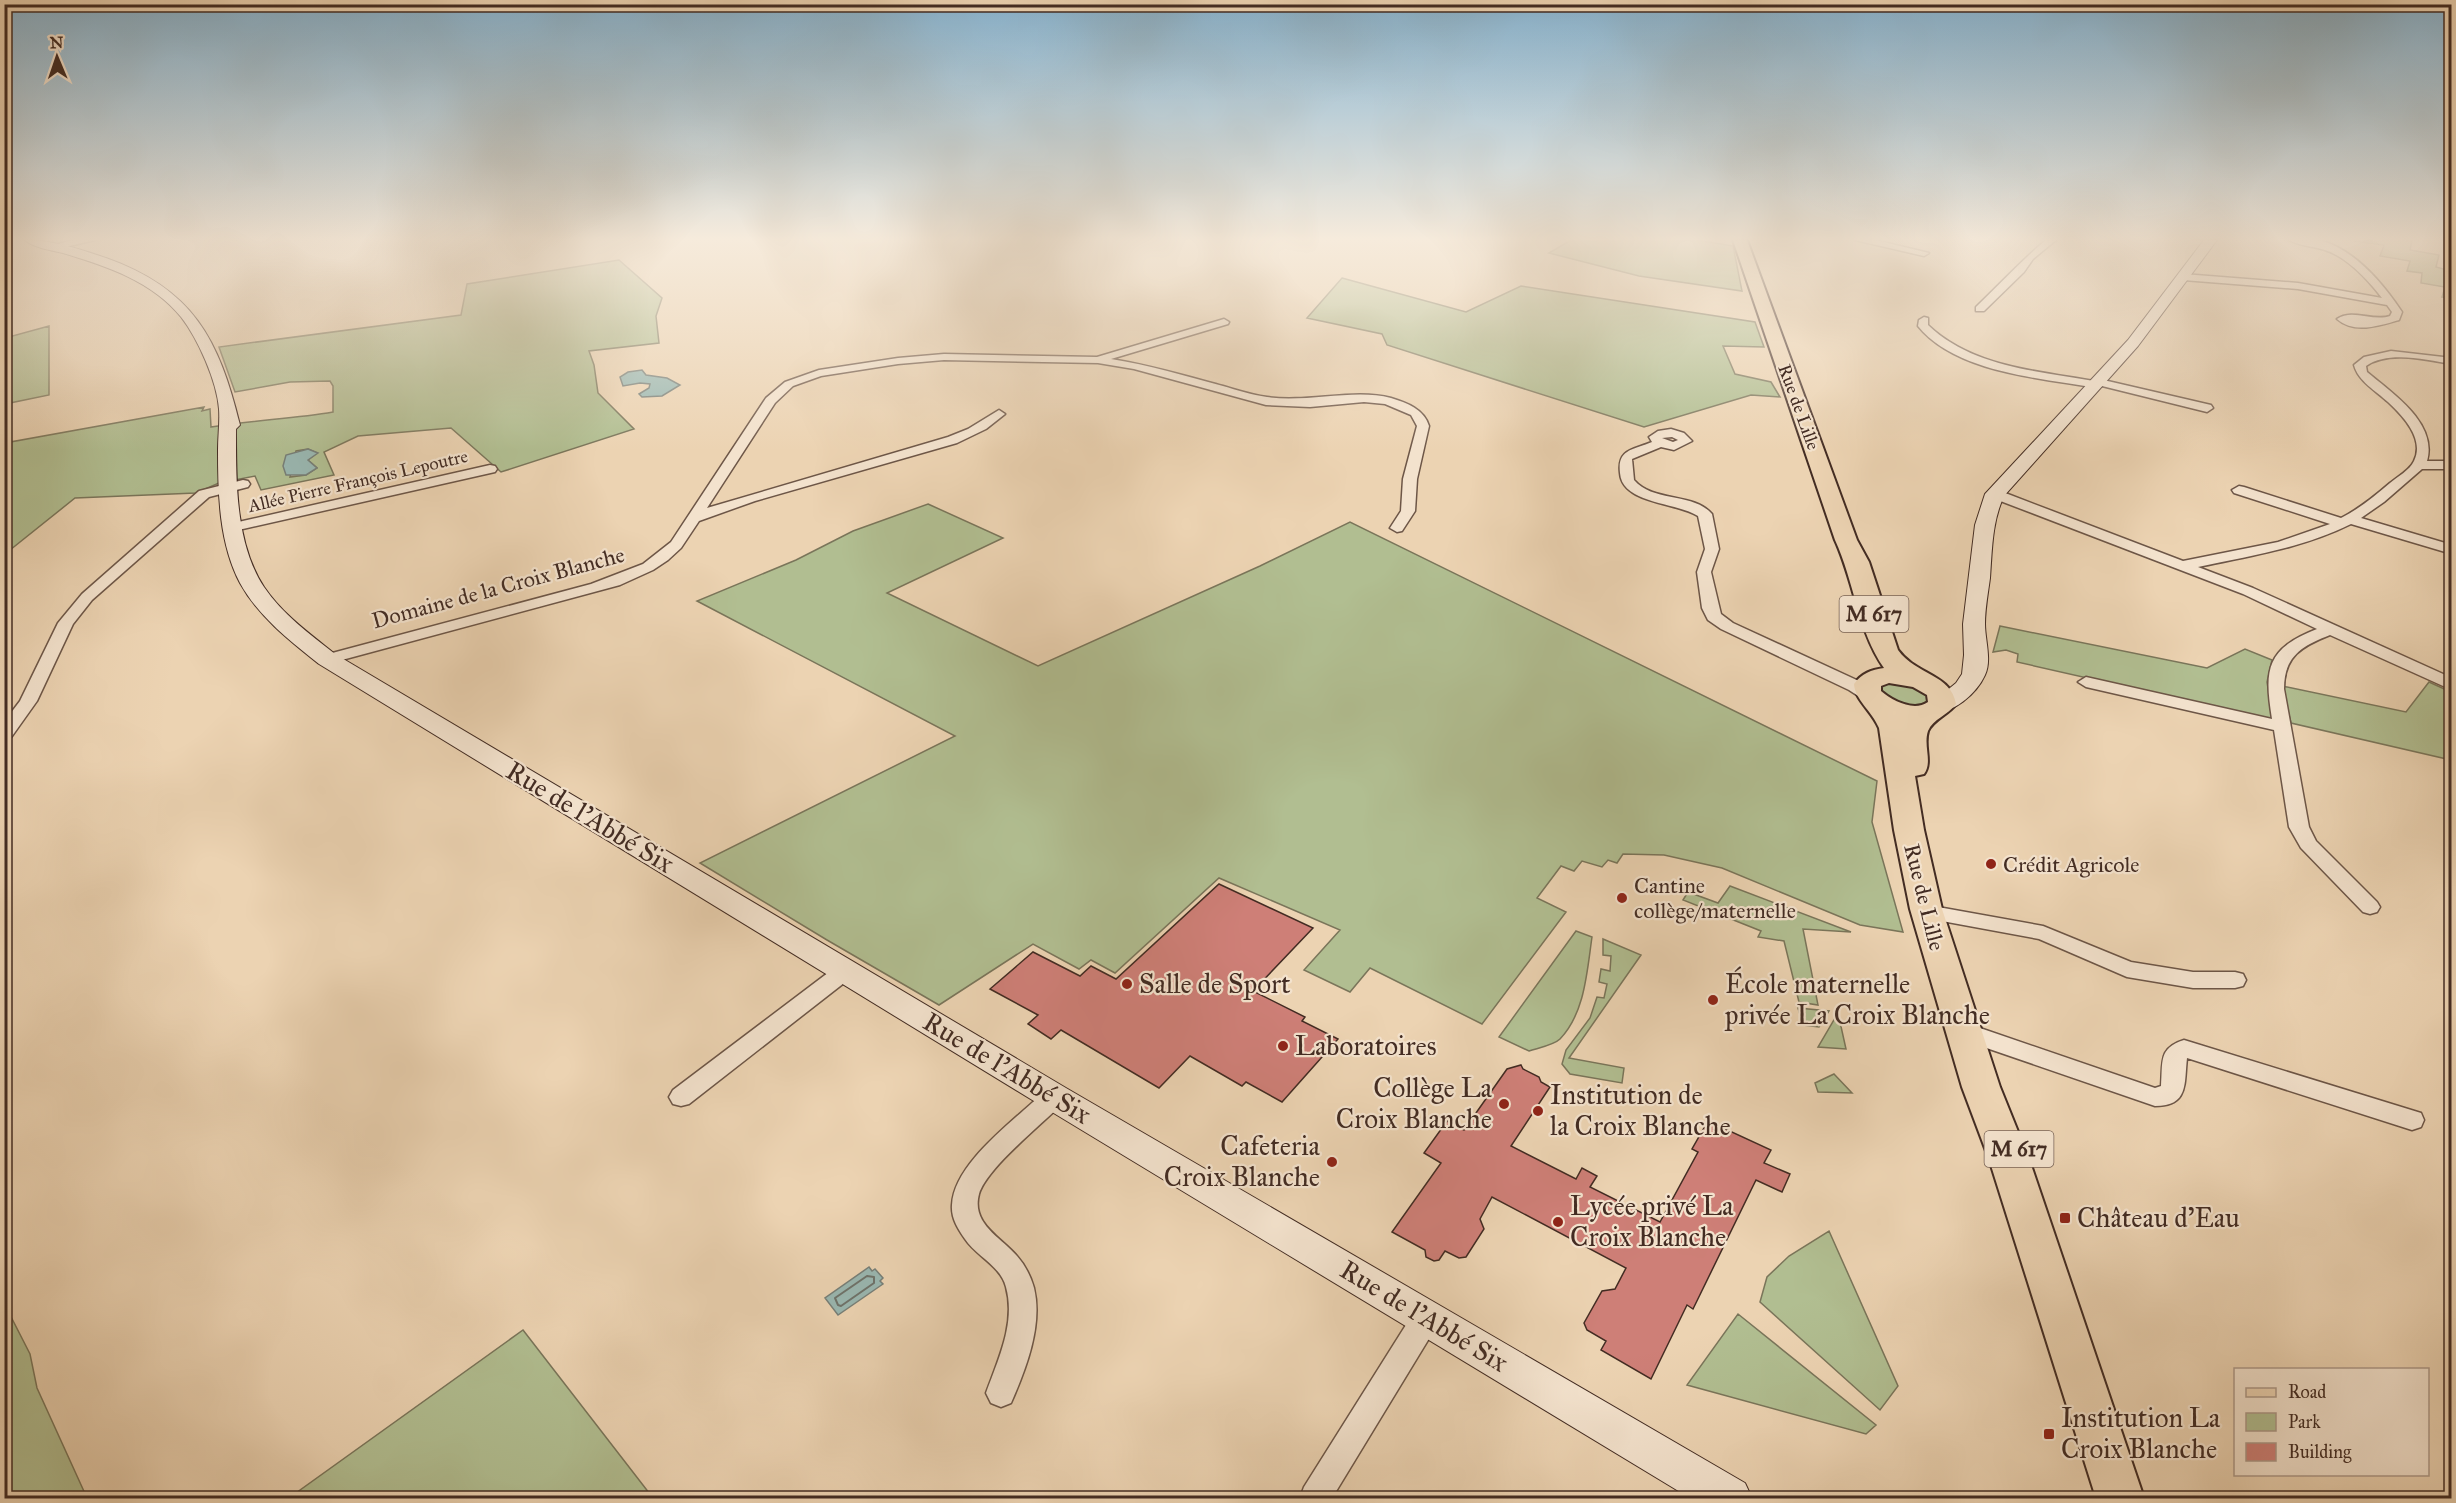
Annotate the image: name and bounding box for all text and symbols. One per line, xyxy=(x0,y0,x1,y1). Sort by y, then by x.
north arrow xyxy=(27,27,87,87)
text: N xyxy=(49,33,64,52)
street label: Rue de Lille xyxy=(1773,361,1825,453)
street label: Allée Pierre François Lepoutre xyxy=(245,445,470,517)
street label: Domaine de la Croix Blanche xyxy=(369,541,627,634)
road number: M 617 xyxy=(1840,596,1908,632)
street label: Rue de l'Abbé Six xyxy=(500,753,680,880)
street label: Rue de Lille xyxy=(1898,841,1951,953)
place label: Crédit Agricole xyxy=(2003,851,2140,878)
marker: Crédit Agricole xyxy=(1984,857,1998,871)
place label: Cantine collège/maternelle xyxy=(1634,872,1796,924)
marker: Cantine collège/maternelle xyxy=(1615,891,1629,905)
place label: École maternelle privée La Croix Blanche xyxy=(1724,966,1990,1031)
place label: Salle de Sport xyxy=(1139,967,1291,1000)
marker: Salle de Sport xyxy=(1120,977,1134,991)
marker: École maternelle privée La Croix Blanche xyxy=(1706,993,1720,1007)
street label: Rue de l'Abbé Six xyxy=(917,1004,1097,1131)
place label: Laboratoires xyxy=(1295,1029,1437,1062)
marker: Laboratoires xyxy=(1276,1039,1290,1053)
place label: Collège La Croix Blanche xyxy=(1336,1071,1493,1135)
place label: Institution de la Croix Blanche xyxy=(1550,1078,1731,1142)
marker: Collège La Croix Blanche xyxy=(1497,1097,1511,1111)
marker: Institution de la Croix Blanche xyxy=(1531,1104,1545,1118)
place label: Cafeteria Croix Blanche xyxy=(1164,1129,1321,1193)
road number: M 617 xyxy=(1984,1131,2054,1167)
marker: Cafeteria Croix Blanche xyxy=(1325,1155,1339,1169)
place label: Lycée privé La Croix Blanche xyxy=(1570,1189,1734,1253)
place label: Château d'Eau xyxy=(2077,1201,2240,1234)
marker: Château d'Eau xyxy=(2058,1211,2072,1225)
marker: Lycée privé La Croix Blanche xyxy=(1551,1215,1565,1229)
street label: Rue de l'Abbé Six xyxy=(1334,1252,1514,1379)
legend xyxy=(2234,1368,2429,1476)
text: Road xyxy=(2288,1381,2326,1403)
place label: Institution La Croix Blanche xyxy=(2061,1401,2221,1465)
text: Park xyxy=(2288,1411,2321,1433)
marker: Institution La Croix Blanche xyxy=(2042,1427,2056,1441)
text: Building xyxy=(2288,1441,2352,1464)

